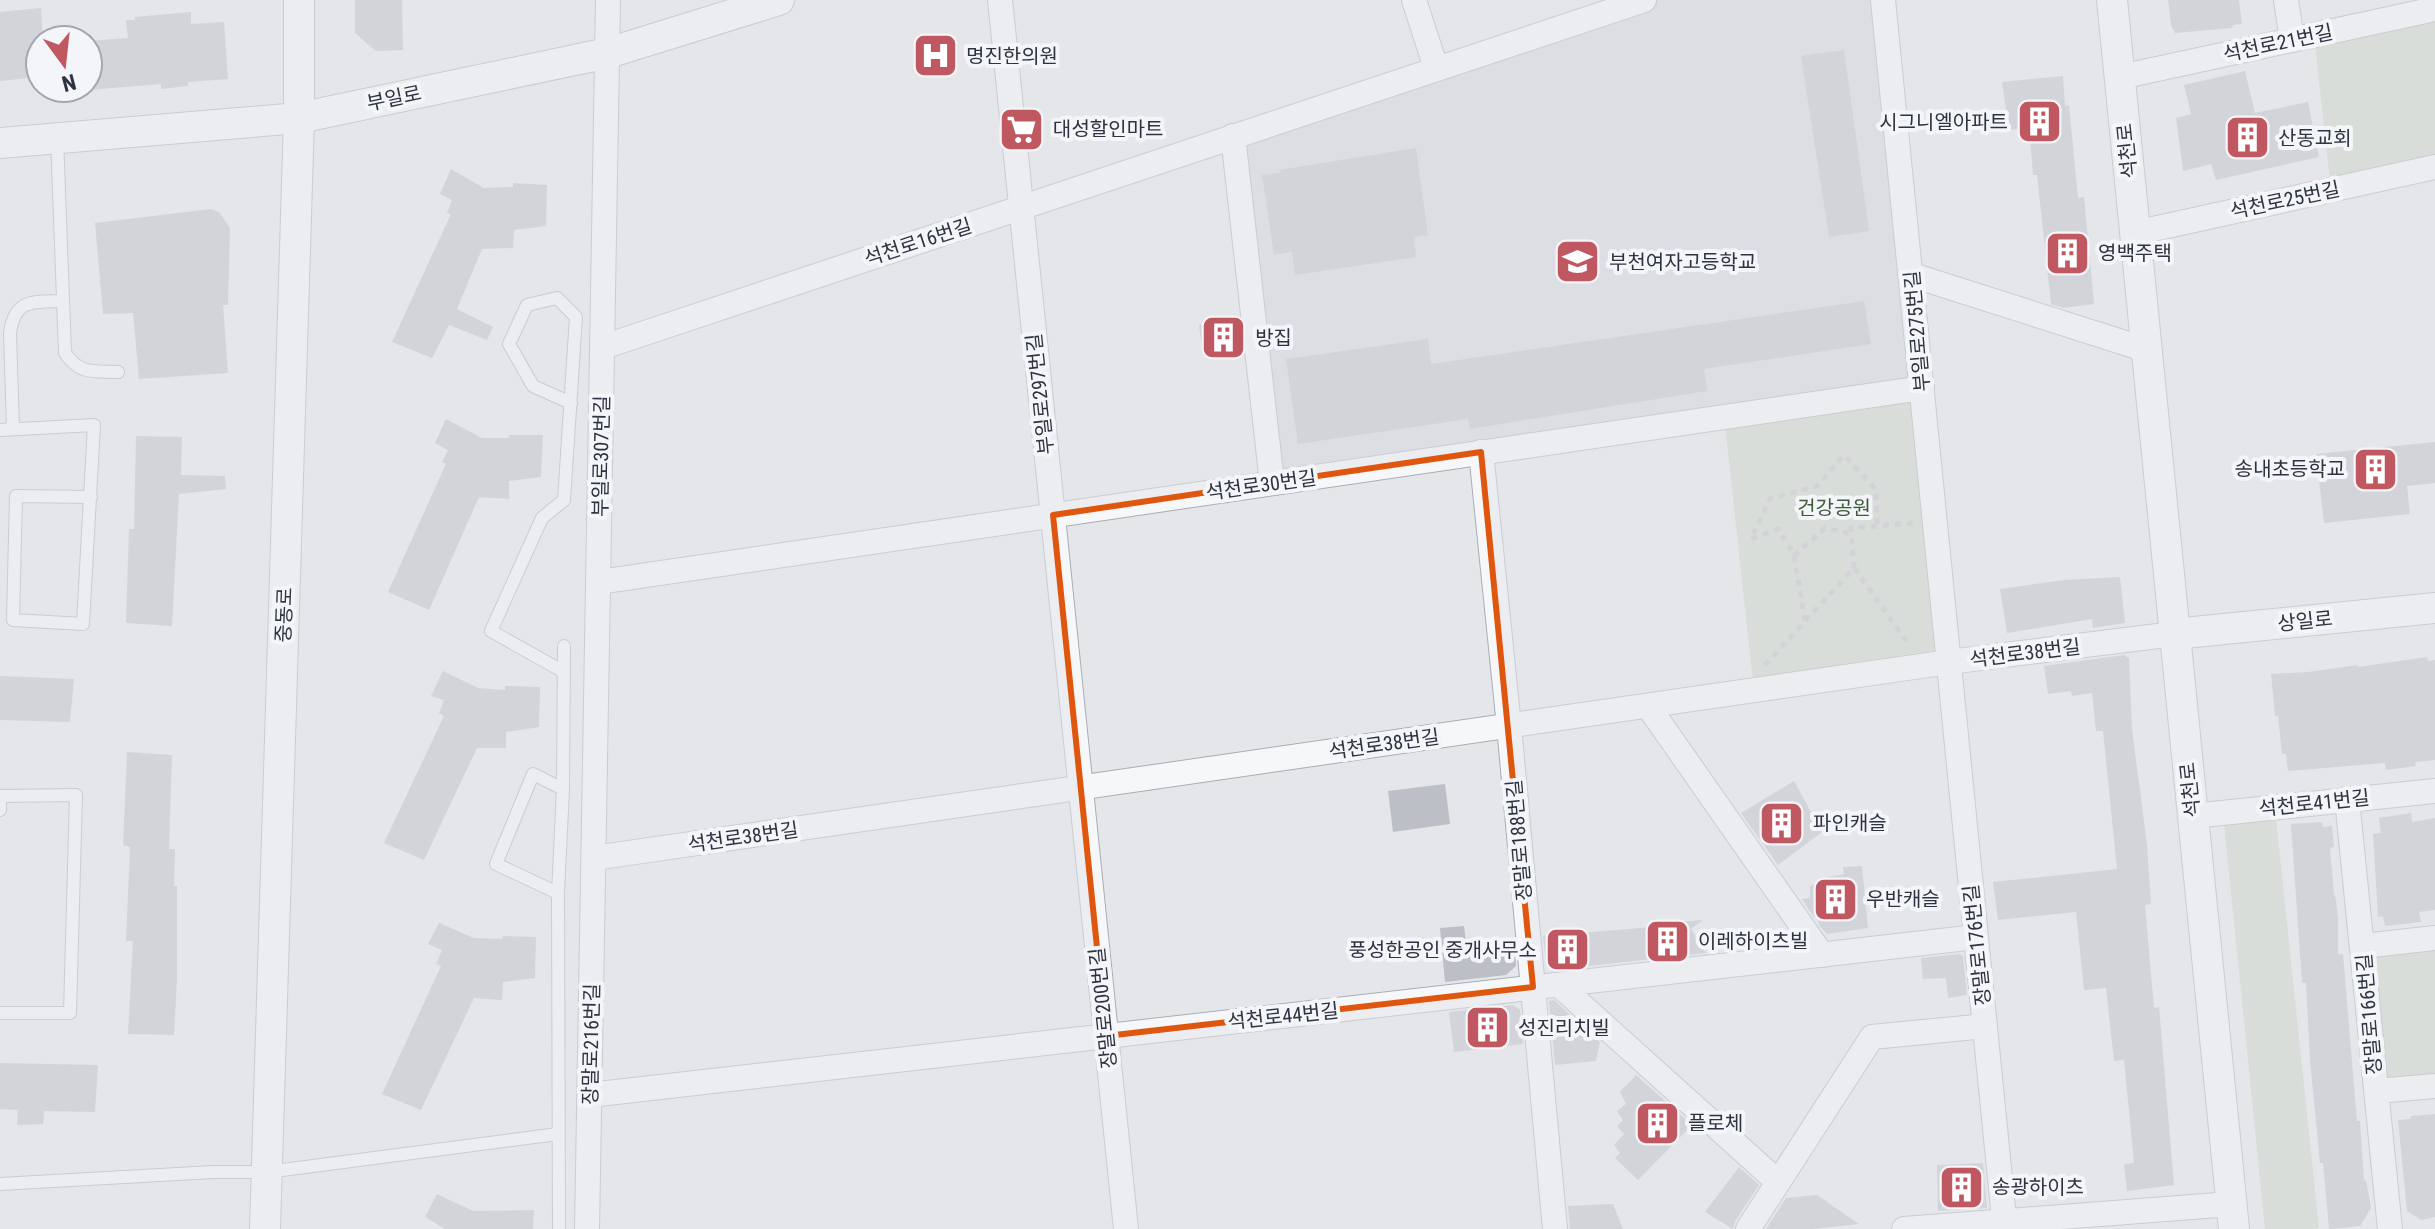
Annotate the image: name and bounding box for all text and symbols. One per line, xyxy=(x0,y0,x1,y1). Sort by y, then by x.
street label: 석천로21번길 xyxy=(2221,20,2335,66)
north arrow xyxy=(24,24,104,104)
hospital icon: 명진한의원 xyxy=(911,32,959,80)
place label: 명진한의원 xyxy=(966,44,1058,68)
text: N xyxy=(59,69,79,97)
street label: 부일로 xyxy=(365,81,423,115)
building icon: 시그니엘아파트 xyxy=(2015,98,2063,146)
supermarket icon: 대성할인마트 xyxy=(998,105,1046,153)
place label: 시그니엘아파트 xyxy=(1879,110,2008,134)
building icon: 산동교회 xyxy=(2223,114,2271,162)
place label: 대성할인마트 xyxy=(1053,117,1163,141)
street label: 석천로 xyxy=(2112,122,2142,180)
place label: 산동교회 xyxy=(2278,126,2352,150)
street label: 석천로25번길 xyxy=(2228,177,2342,223)
street label: 석천로16번길 xyxy=(861,213,975,271)
building icon: 영백주택 xyxy=(2043,229,2091,277)
school or university icon: 부천여자고등학교 xyxy=(1554,238,1602,286)
place label: 영백주택 xyxy=(2098,241,2172,265)
place label: 부천여자고등학교 xyxy=(1609,250,1756,274)
street label: 부일로275번길 xyxy=(1900,269,1934,393)
building icon: 방집 xyxy=(1200,314,1248,362)
place label: 방집 xyxy=(1255,326,1292,350)
street label: 부일로297번길 xyxy=(1022,332,1058,456)
street label: 부일로307번길 xyxy=(588,395,614,517)
building icon: 송내초등학교 xyxy=(2352,445,2400,493)
place label: 송내초등학교 xyxy=(2235,457,2345,481)
street label: 석천로30번길 xyxy=(1204,465,1318,505)
park label: 건강공원 xyxy=(1797,496,1871,520)
street label: 중동로 xyxy=(271,587,297,643)
street label: 상일로 xyxy=(2276,606,2334,636)
street label: 석천로38번길 xyxy=(1968,634,2082,672)
street label: 석천로38번길 xyxy=(1327,724,1441,764)
street label: 석천로 xyxy=(2175,761,2205,819)
street label: 장말로188번길 xyxy=(1502,778,1536,902)
street label: 석천로41번길 xyxy=(2257,785,2371,821)
building icon: 파인캐슬 xyxy=(1758,799,1806,847)
place label: 파인캐슬 xyxy=(1813,811,1887,835)
street label: 석천로38번길 xyxy=(686,817,800,857)
building icon: 우반캐슬 xyxy=(1811,875,1859,923)
street label: 장말로176번길 xyxy=(1959,883,1995,1007)
place label: 우반캐슬 xyxy=(1866,887,1940,911)
building icon: 이레하이츠빌 xyxy=(1643,917,1691,965)
building icon: 풍성한공인 중개사무소 xyxy=(1544,926,1592,974)
place label: 이레하이츠빌 xyxy=(1698,929,1808,953)
place label: 풍성한공인 중개사무소 xyxy=(1348,938,1537,962)
street label: 장말로200번길 xyxy=(1085,946,1121,1070)
street label: 장말로166번길 xyxy=(2352,952,2386,1076)
street label: 장말로216번길 xyxy=(578,983,604,1105)
street label: 석천로44번길 xyxy=(1226,998,1340,1034)
building icon: 성진리치빌 xyxy=(1463,1004,1511,1052)
place label: 성진리치빌 xyxy=(1518,1016,1610,1040)
building icon: 플로체 xyxy=(1633,1099,1681,1147)
place label: 플로체 xyxy=(1688,1111,1743,1135)
building icon: 송광하이츠 xyxy=(1937,1163,1985,1211)
place label: 송광하이츠 xyxy=(1992,1175,2084,1199)

